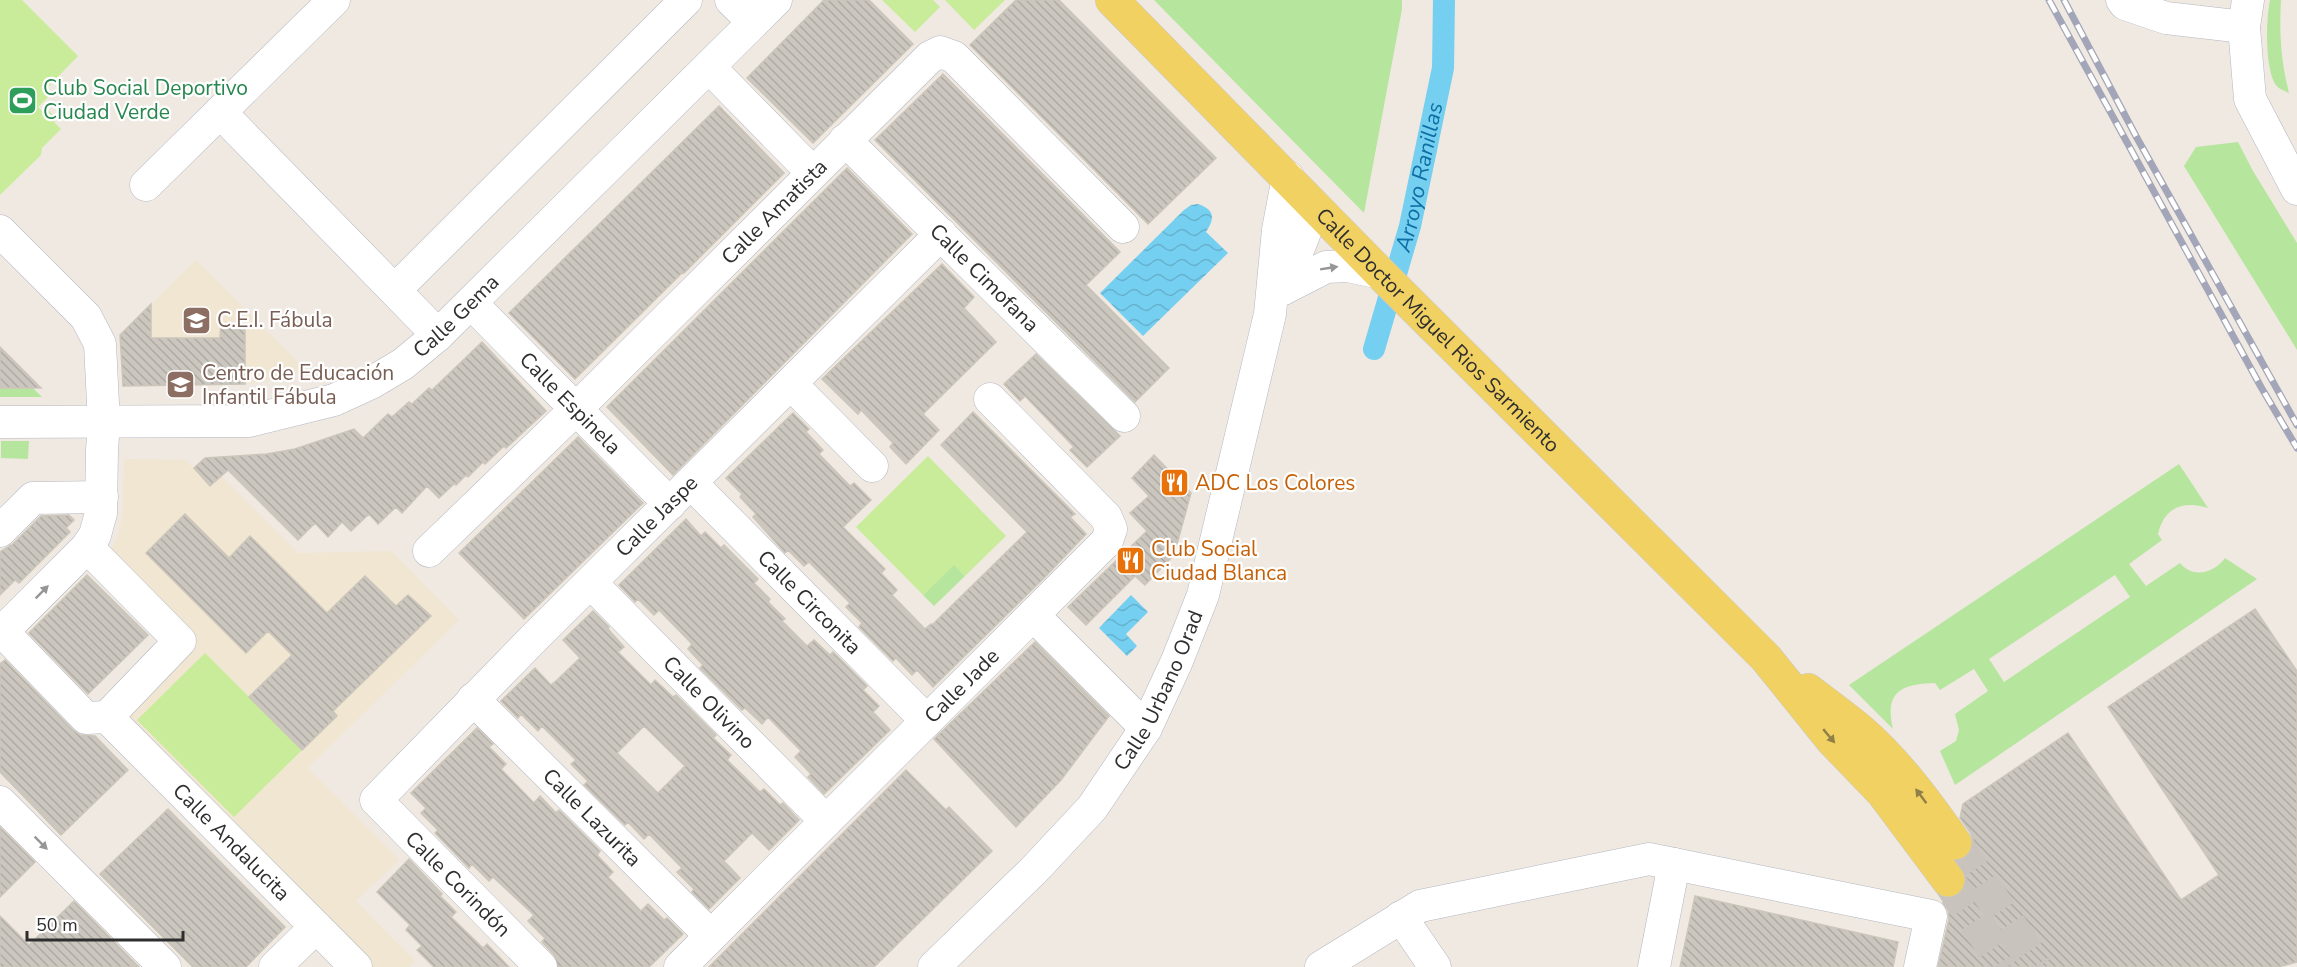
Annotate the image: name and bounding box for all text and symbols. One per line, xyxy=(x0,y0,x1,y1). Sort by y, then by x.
place label: Club Social Deportivo Ciudad Verde xyxy=(43,74,248,126)
sports icon: Club Social Deportivo Ciudad Verde xyxy=(6,84,38,116)
water label: Arroyo Ranillas xyxy=(1388,100,1450,256)
street label: Calle Amatista xyxy=(715,153,833,271)
street label: Calle Doctor Miguel Rios Sarmiento xyxy=(1310,202,1566,459)
street label: Calle Cimofana xyxy=(923,217,1045,338)
one-way arrow xyxy=(1320,263,1339,272)
street label: Calle Gema xyxy=(407,268,505,364)
school or university icon: C.E.I. Fábula xyxy=(180,304,212,336)
place label: C.E.I. Fábula xyxy=(217,306,333,334)
street label: Calle Espinela xyxy=(513,346,627,461)
place label: Centro de Educación Infantil Fábula xyxy=(202,359,394,411)
school or university icon: Centro de Educación Infantil Fábula xyxy=(165,369,197,401)
restaurant icon: ADC Los Colores xyxy=(1158,467,1190,499)
street label: Calle Jaspe xyxy=(609,469,704,563)
place label: ADC Los Colores xyxy=(1195,469,1355,497)
place label: Club Social Ciudad Blanca xyxy=(1151,535,1287,587)
street label: Calle Circonita xyxy=(751,544,867,661)
restaurant icon: Club Social Ciudad Blanca xyxy=(1114,545,1146,577)
one-way arrow xyxy=(34,586,48,600)
street label: Calle Urbano Orad xyxy=(1107,606,1210,776)
street label: Calle Jade xyxy=(918,642,1005,729)
street label: Calle Olivino xyxy=(657,650,761,755)
one-way arrow xyxy=(1823,728,1836,744)
street label: Calle Lazurita xyxy=(537,762,648,873)
street label: Calle Andalucita xyxy=(167,777,296,907)
one-way arrow xyxy=(1915,788,1927,804)
street label: Calle Corindón xyxy=(399,825,517,943)
one-way arrow xyxy=(34,836,48,850)
scale bar xyxy=(27,904,183,942)
text: 50 m xyxy=(36,913,78,937)

